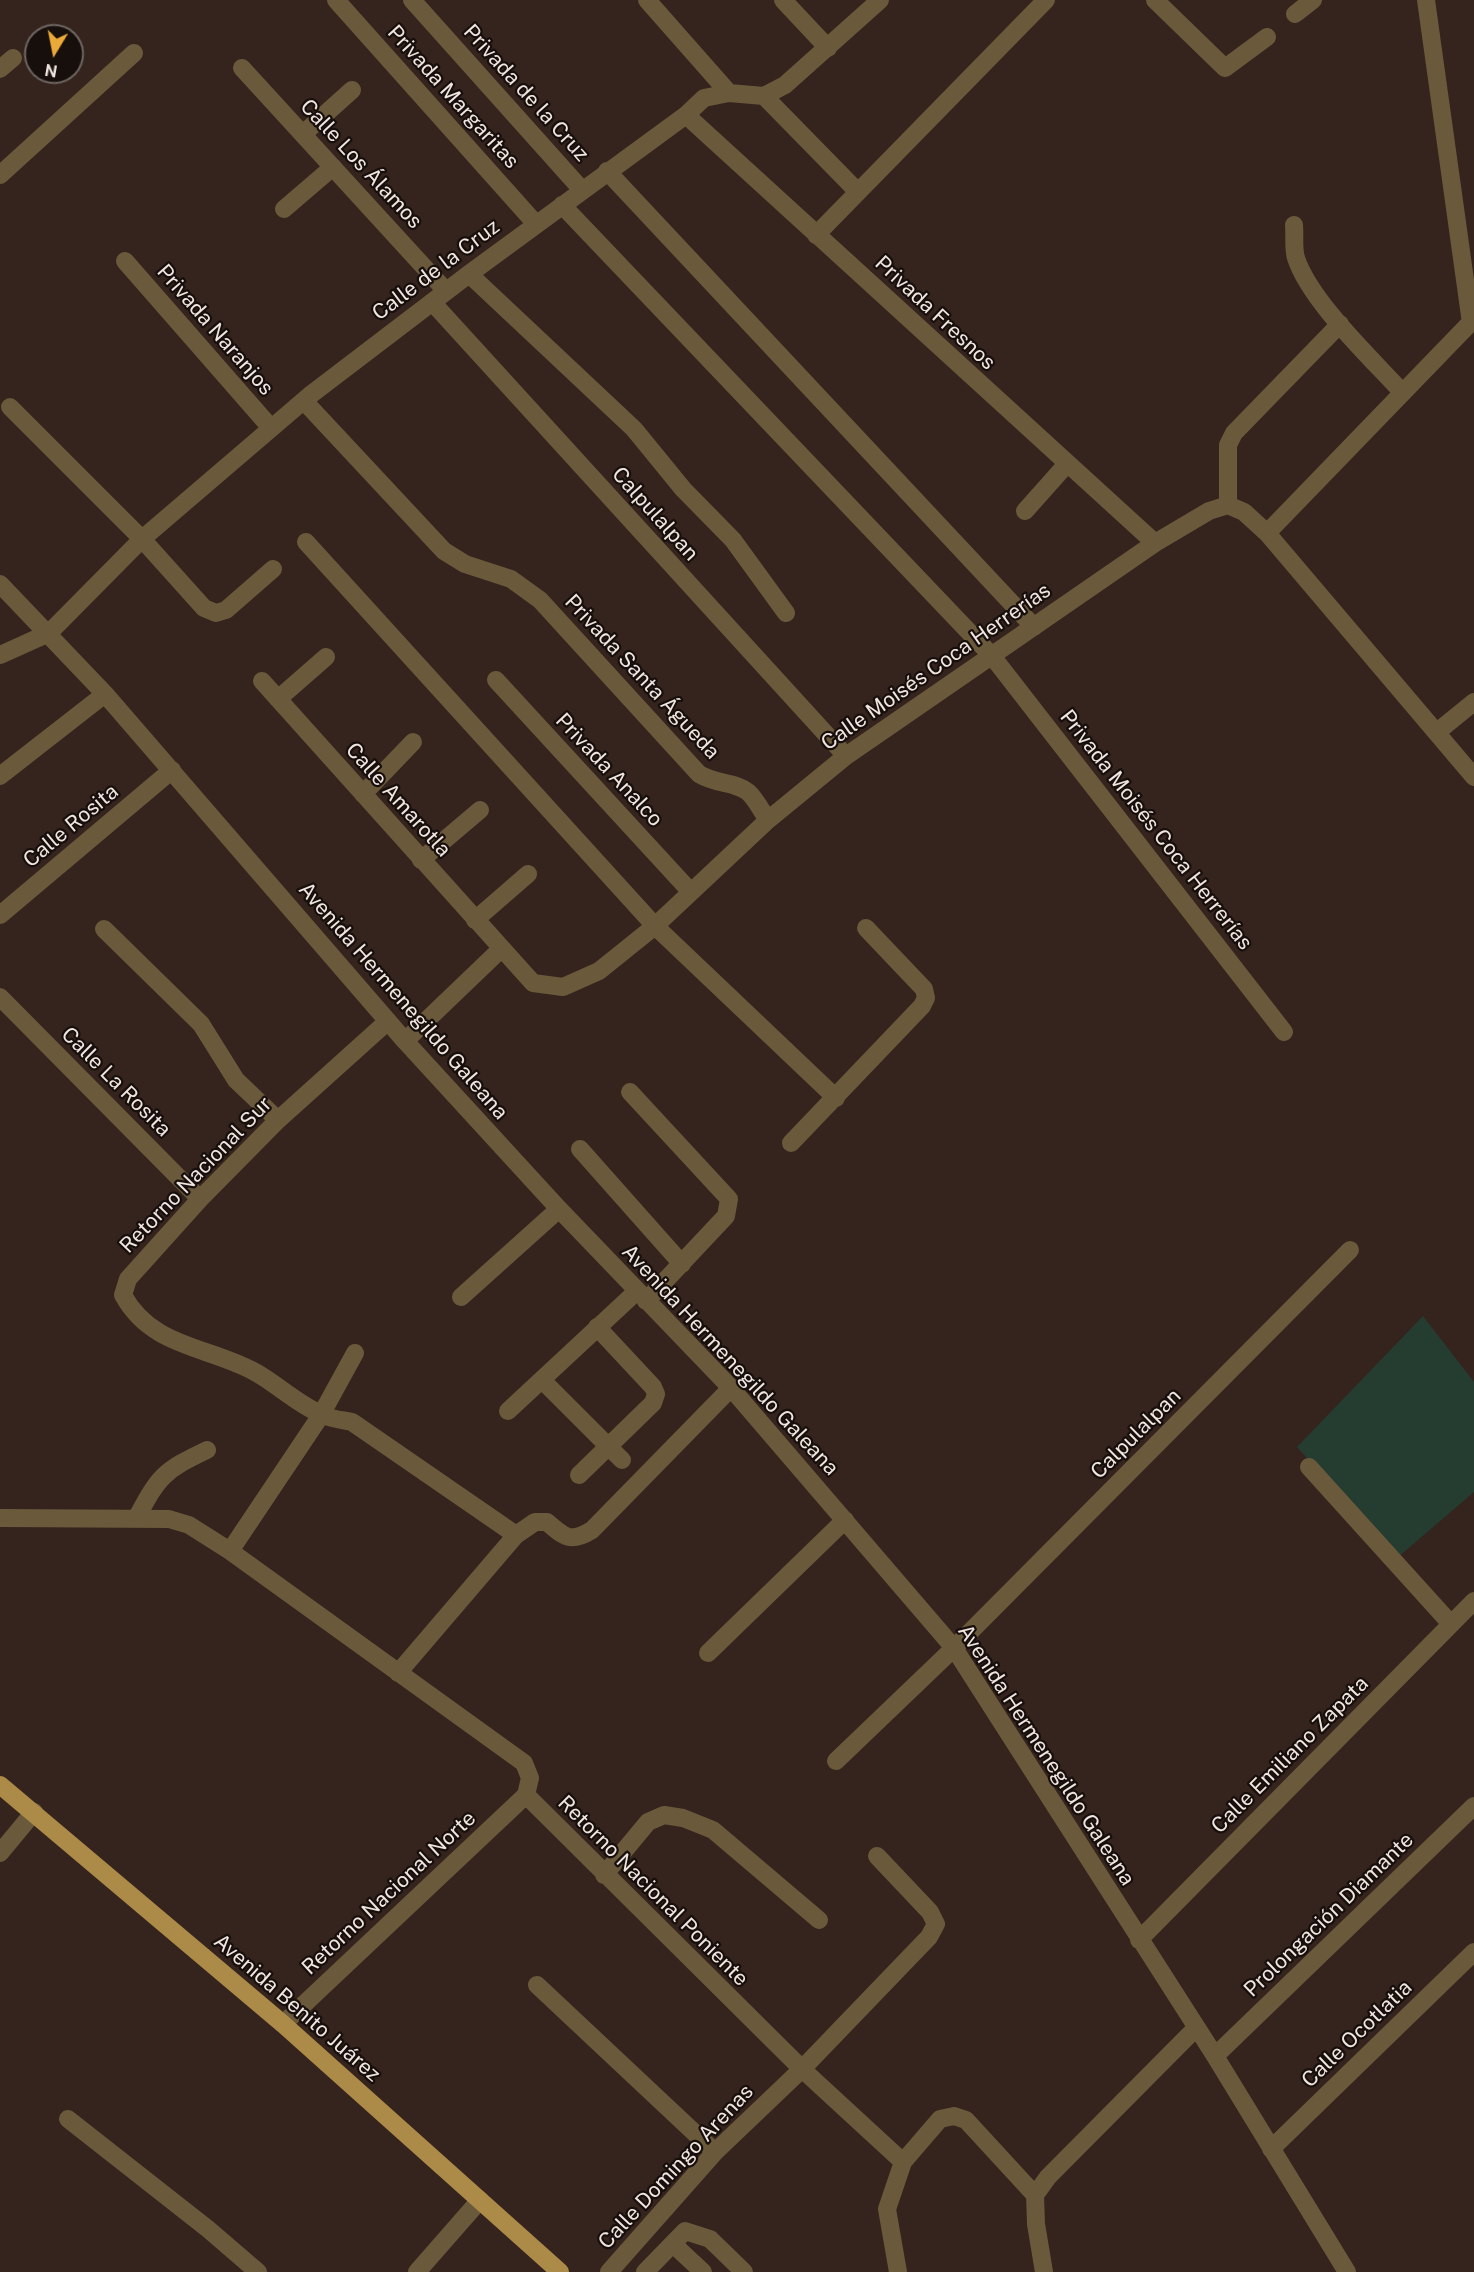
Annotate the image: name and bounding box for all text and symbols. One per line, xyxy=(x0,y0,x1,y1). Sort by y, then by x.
street label: Privada de la Cruz xyxy=(458,19,594,167)
street label: Privada Margaritas xyxy=(382,20,524,174)
north arrow xyxy=(24,24,84,84)
text: N xyxy=(43,60,59,81)
street label: Calle Los Álamos xyxy=(295,94,427,234)
street label: Calle de la Cruz xyxy=(368,214,504,326)
street label: Privada Fresnos xyxy=(870,251,1000,375)
street label: Privada Naranjos xyxy=(151,260,279,400)
street label: Calpulalpan xyxy=(606,462,704,566)
street label: Calle Moisés Coca Herrerías xyxy=(816,578,1056,756)
street label: Privada Santa Águeda xyxy=(559,590,725,764)
street label: Privada Moisés Coca Herrerías xyxy=(1055,705,1257,955)
street label: Privada Analco xyxy=(550,708,668,832)
street label: Calle Amarotla xyxy=(340,738,456,862)
street label: Calle Rosita xyxy=(18,779,124,873)
street label: Avenida Hermenegildo Galeana xyxy=(293,877,513,1125)
street label: Calle La Rosita xyxy=(56,1022,176,1142)
street label: Retorno Nacional Sur xyxy=(115,1091,277,1259)
street label: Avenida Hermenegildo Galeana xyxy=(616,1239,844,1481)
street label: Calpulalpan xyxy=(1086,1384,1186,1484)
street label: Avenida Hermenegildo Galeana xyxy=(952,1620,1140,1890)
street label: Calle Emiliano Zapata xyxy=(1206,1671,1374,1839)
street label: Retorno Nacional Poniente xyxy=(553,1791,753,1991)
street label: Retorno Nacional Norte xyxy=(297,1806,481,1980)
street label: Prolongación Diamante xyxy=(1239,1828,1419,2002)
street label: Avenida Benito Juárez xyxy=(209,1929,385,2087)
street label: Calle Ocotlatia xyxy=(1297,1975,1417,2093)
street label: Calle Domingo Arenas xyxy=(593,2080,759,2254)

